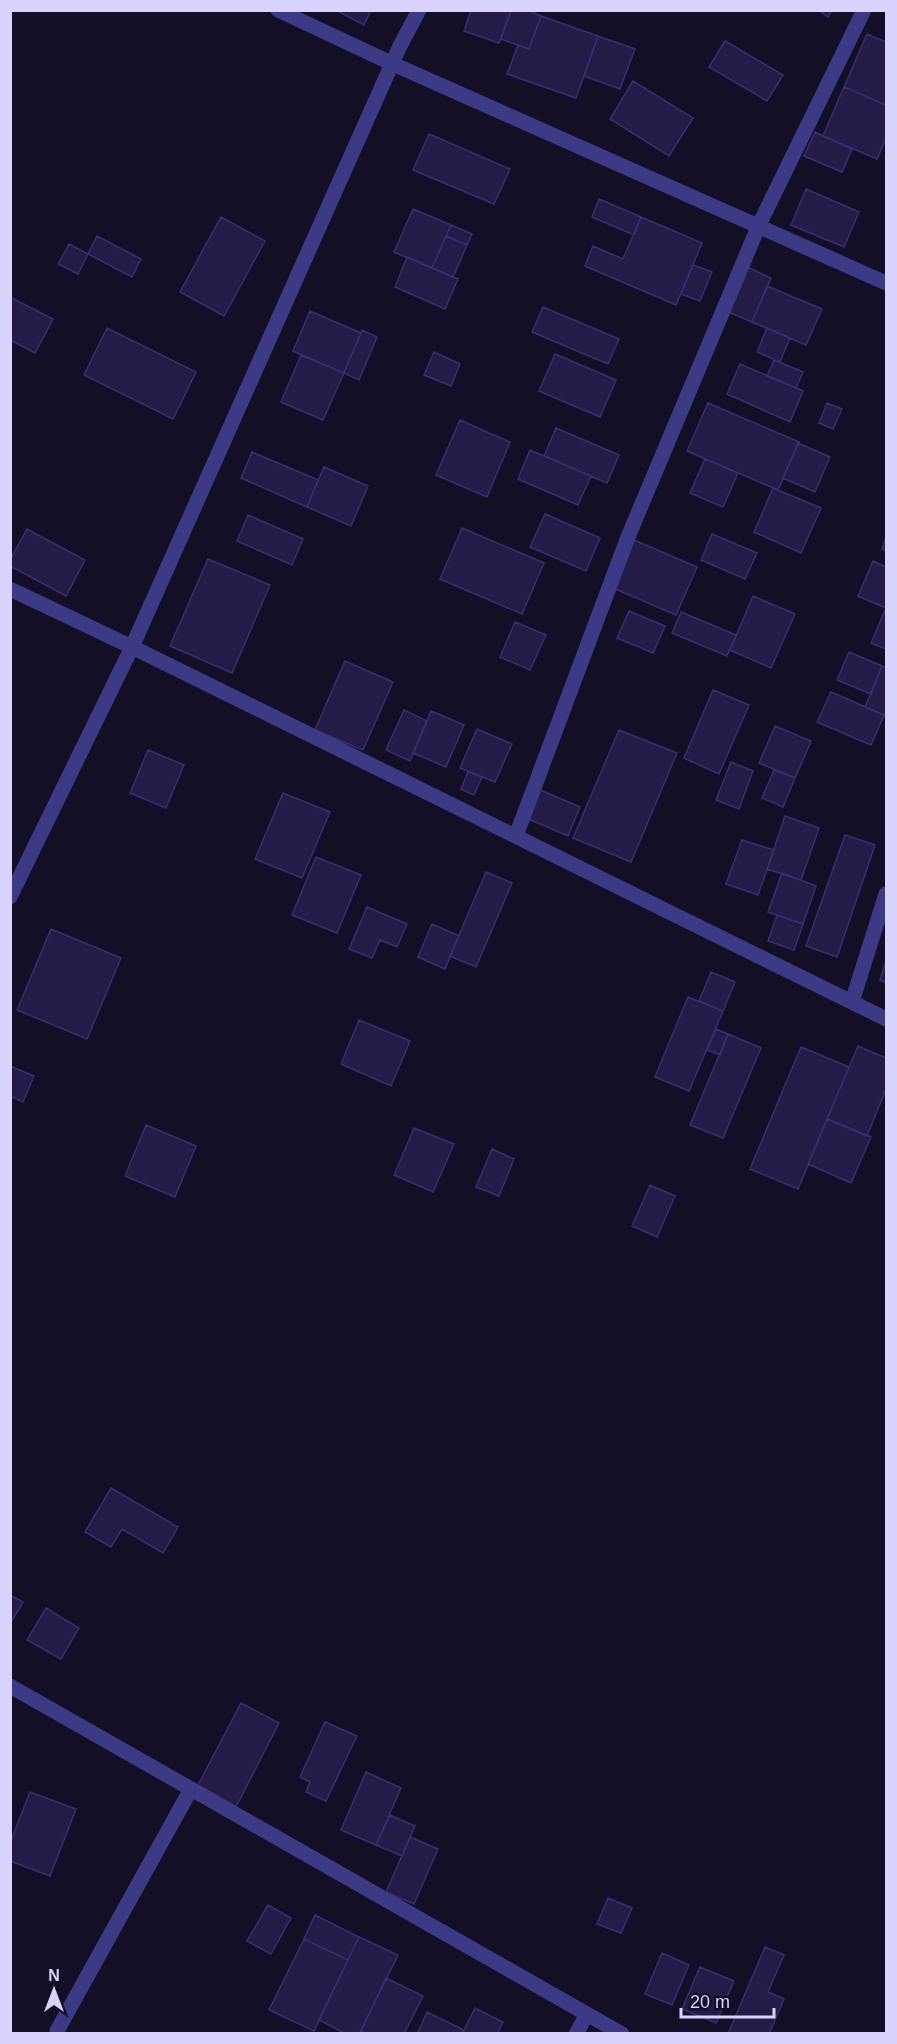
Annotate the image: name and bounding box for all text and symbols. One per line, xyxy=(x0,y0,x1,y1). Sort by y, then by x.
north arrow xyxy=(24,1960,84,2020)
text: N xyxy=(48,1967,60,1984)
scale bar xyxy=(681,1981,774,2019)
text: 20 m xyxy=(690,1992,730,2012)

